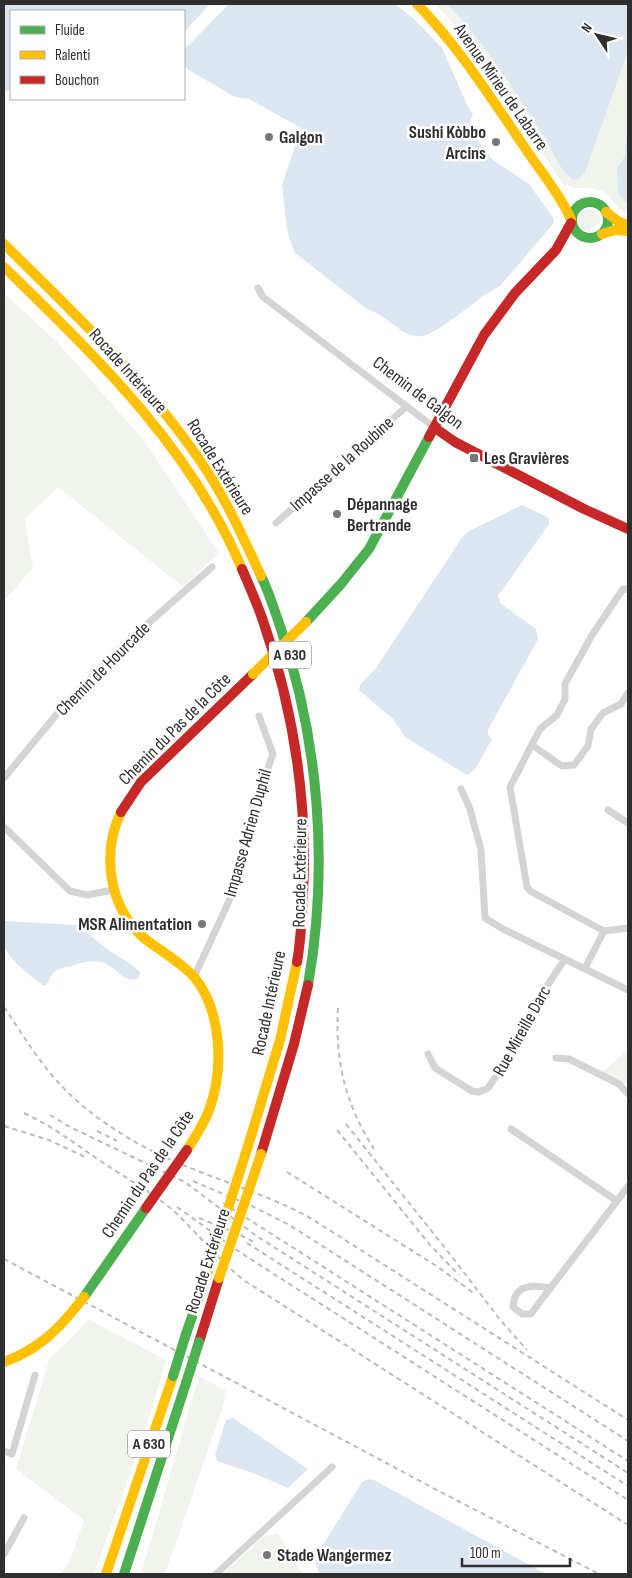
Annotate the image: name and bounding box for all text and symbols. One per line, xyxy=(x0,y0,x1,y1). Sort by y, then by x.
legend xyxy=(10,10,185,100)
north arrow xyxy=(572,10,622,60)
street label: Avenue Mirieu de Labarre xyxy=(449,19,553,154)
text: N xyxy=(578,20,596,36)
text: Fluide xyxy=(55,21,85,40)
text: Ralenti xyxy=(55,46,90,65)
text: Bouchon xyxy=(55,71,99,90)
place label: Sushi Kòbbo Arcins xyxy=(409,122,486,164)
place label: Galgon xyxy=(279,127,323,148)
marker: Galgon xyxy=(263,131,275,143)
marker: Sushi Kòbbo Arcins xyxy=(490,136,502,148)
street label: Rocade Intérieure xyxy=(85,324,171,418)
street label: Chemin de Galgon xyxy=(368,352,468,434)
street label: Impasse de la Roubine xyxy=(286,412,398,516)
street label: Rocade Extérieure xyxy=(182,415,258,519)
place label: Les Gravières xyxy=(484,448,569,469)
marker: Les Gravières xyxy=(468,452,480,464)
place label: Dépannage Bertrande xyxy=(347,494,418,536)
marker: Dépannage Bertrande xyxy=(331,508,343,520)
street label: Chemin de Hourcade xyxy=(52,618,154,720)
road number: A 630 xyxy=(269,642,311,668)
street label: Chemin du Pas de la Côte xyxy=(115,669,235,789)
street label: Impasse Adrien Duphil xyxy=(220,767,276,899)
street label: Rocade Extérieure xyxy=(289,818,311,928)
place label: MSR Alimentation xyxy=(78,914,192,935)
marker: MSR Alimentation xyxy=(196,918,208,930)
street label: Rocade Intérieure xyxy=(248,949,290,1057)
street label: Rue Mireille Darc xyxy=(489,982,555,1080)
street label: Chemin du Pas de la Côte xyxy=(97,1106,199,1242)
street label: Rocade Extérieure xyxy=(181,1206,235,1316)
road number: A 630 xyxy=(128,1430,170,1458)
scale bar xyxy=(462,1536,570,1568)
text: 100 m xyxy=(470,1544,501,1563)
place label: Stade Wangermez xyxy=(277,1545,391,1566)
marker: Stade Wangermez xyxy=(261,1549,273,1561)

